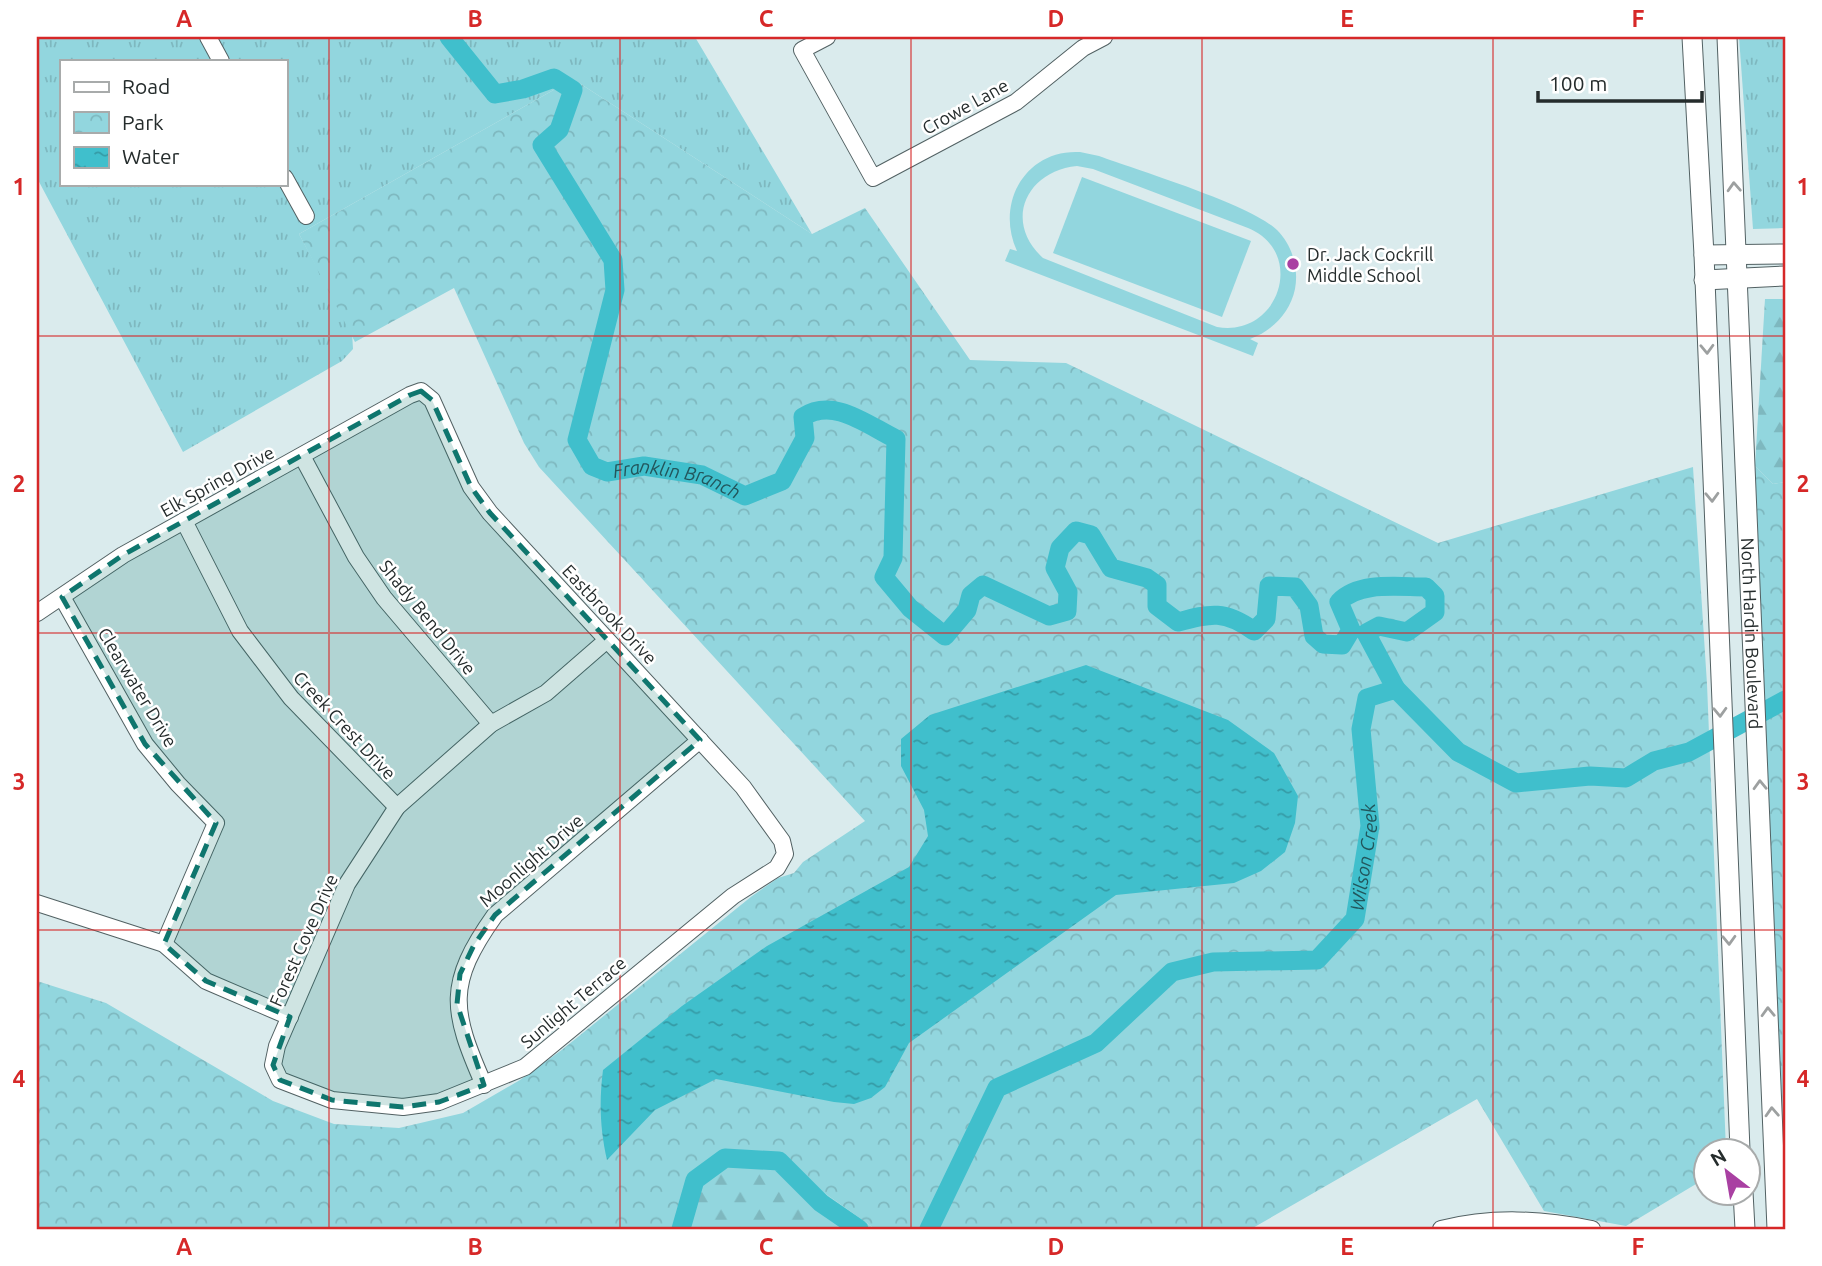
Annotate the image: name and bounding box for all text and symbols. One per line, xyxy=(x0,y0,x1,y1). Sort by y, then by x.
text: A xyxy=(176,6,192,31)
text: B xyxy=(467,6,483,31)
text: C xyxy=(759,6,774,31)
text: D xyxy=(1048,6,1064,31)
text: E xyxy=(1340,6,1354,31)
text: F xyxy=(1632,6,1645,31)
legend xyxy=(60,60,287,186)
scale bar xyxy=(1538,60,1703,104)
text: 100 m xyxy=(1549,71,1607,95)
text: Road xyxy=(122,74,170,98)
street label: Crowe Lane xyxy=(919,74,1011,138)
text: Park xyxy=(122,110,164,134)
text: Water xyxy=(122,144,180,168)
text: 1 xyxy=(13,174,25,199)
text: 1 xyxy=(1797,174,1809,199)
one-way arrow xyxy=(1727,182,1742,193)
place label: Dr. Jack Cockrill Middle School xyxy=(1307,244,1434,285)
marker: Dr. Jack Cockrill Middle School xyxy=(1285,256,1301,272)
one-way arrow xyxy=(1699,343,1714,354)
street label: Elk Spring Drive xyxy=(157,442,277,520)
water label: Franklin Branch xyxy=(611,454,744,503)
text: 2 xyxy=(13,471,25,496)
text: 2 xyxy=(1797,471,1809,496)
one-way arrow xyxy=(1704,493,1720,503)
street label: North Hardin Boulevard xyxy=(1738,537,1766,730)
street label: Shady Bend Drive xyxy=(376,556,480,678)
street label: Eastbrook Drive xyxy=(559,560,661,668)
street label: Clearwater Drive xyxy=(94,624,182,750)
street label: Creek Crest Drive xyxy=(290,667,400,783)
one-way arrow xyxy=(1713,707,1728,718)
text: 3 xyxy=(13,769,25,794)
text: 3 xyxy=(1797,769,1809,794)
one-way arrow xyxy=(1752,779,1767,790)
water label: Wilson Creek xyxy=(1345,802,1381,912)
street label: Moonlight Drive xyxy=(475,810,587,910)
street label: Forest Cove Drive xyxy=(265,871,341,1009)
one-way arrow xyxy=(1722,934,1737,945)
street label: Sunlight Terrace xyxy=(516,952,630,1052)
one-way arrow xyxy=(1761,1006,1776,1017)
text: 4 xyxy=(13,1066,26,1091)
text: 4 xyxy=(1797,1066,1810,1091)
one-way arrow xyxy=(1765,1106,1780,1117)
north arrow xyxy=(1692,1136,1762,1206)
text: N xyxy=(1706,1144,1730,1171)
text: A xyxy=(176,1234,192,1259)
text: B xyxy=(467,1234,483,1259)
text: C xyxy=(759,1234,774,1259)
text: D xyxy=(1048,1234,1064,1259)
text: E xyxy=(1340,1234,1354,1259)
text: F xyxy=(1632,1234,1645,1259)

